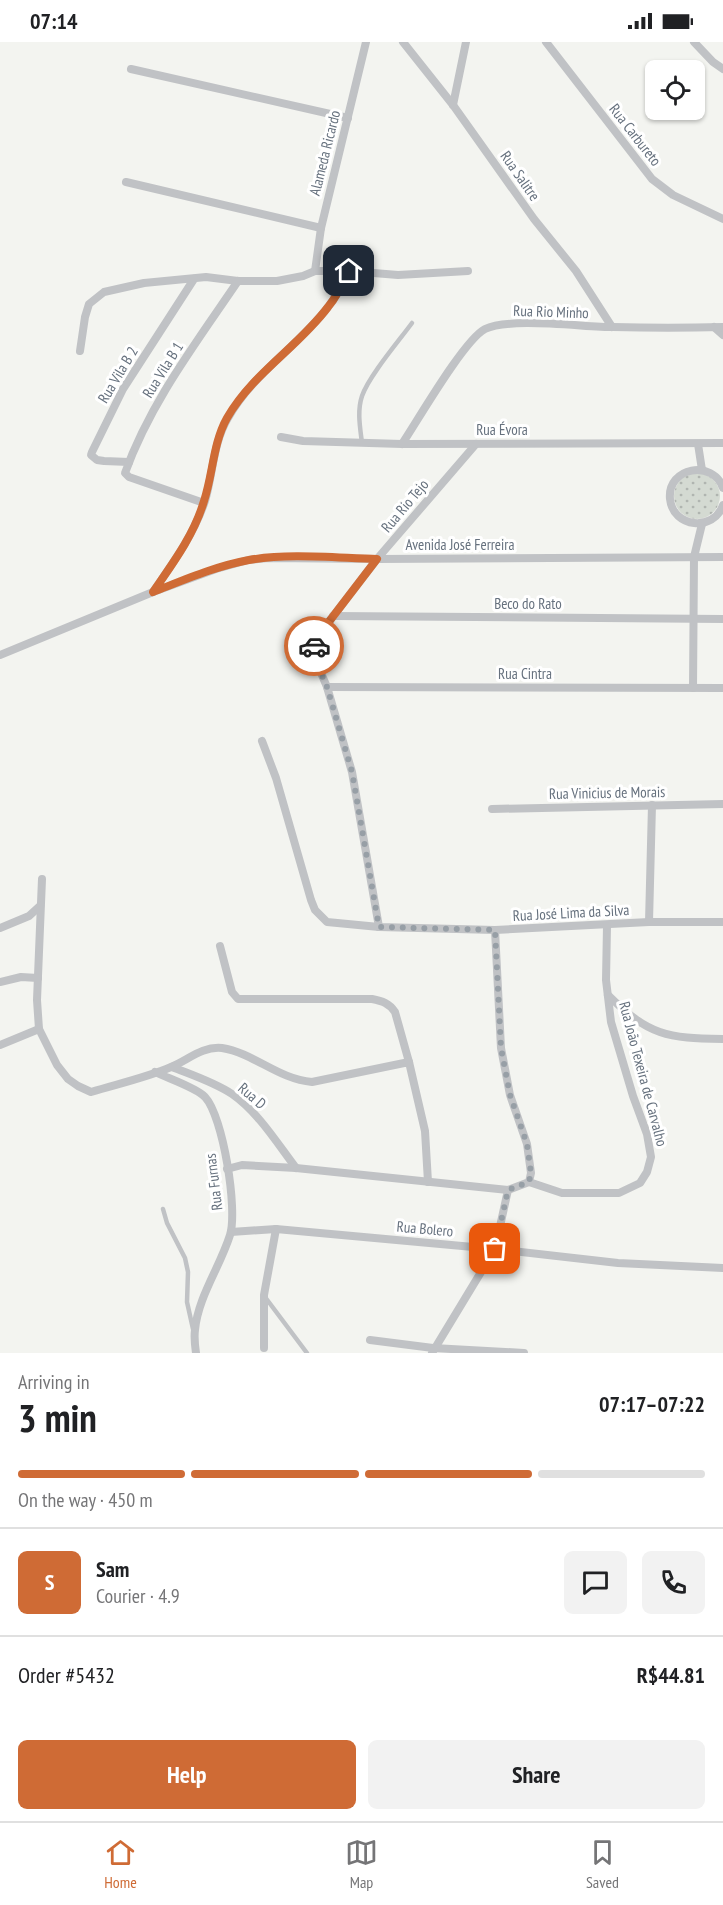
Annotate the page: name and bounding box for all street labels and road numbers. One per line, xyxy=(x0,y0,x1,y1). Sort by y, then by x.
street label: Rua Carbureto xyxy=(605,100,666,170)
street label: Alameda Ricardo xyxy=(305,108,344,197)
street label: Rua Salitre xyxy=(496,147,544,204)
street label: Rua Rio Minho xyxy=(513,301,589,322)
street label: Rua Vila B 1 xyxy=(138,338,187,401)
street label: Rua Vila B 2 xyxy=(93,343,142,406)
street label: Rua Évora xyxy=(476,420,528,439)
street label: Rua Rio Tejo xyxy=(377,475,432,536)
street label: Avenida José Ferreira xyxy=(406,535,514,554)
street label: Beco do Rato xyxy=(494,594,562,613)
street label: Rua Cintra xyxy=(498,664,552,683)
street label: Rua Vinicius de Morais xyxy=(549,782,665,803)
street label: Rua José Lima da Silva xyxy=(512,900,630,925)
street label: Rua João Texeira de Carvalho xyxy=(615,999,672,1148)
street label: Rua D xyxy=(234,1078,270,1113)
street label: Rua Furnas xyxy=(201,1152,226,1212)
street label: Rua Bolero xyxy=(396,1217,454,1240)

